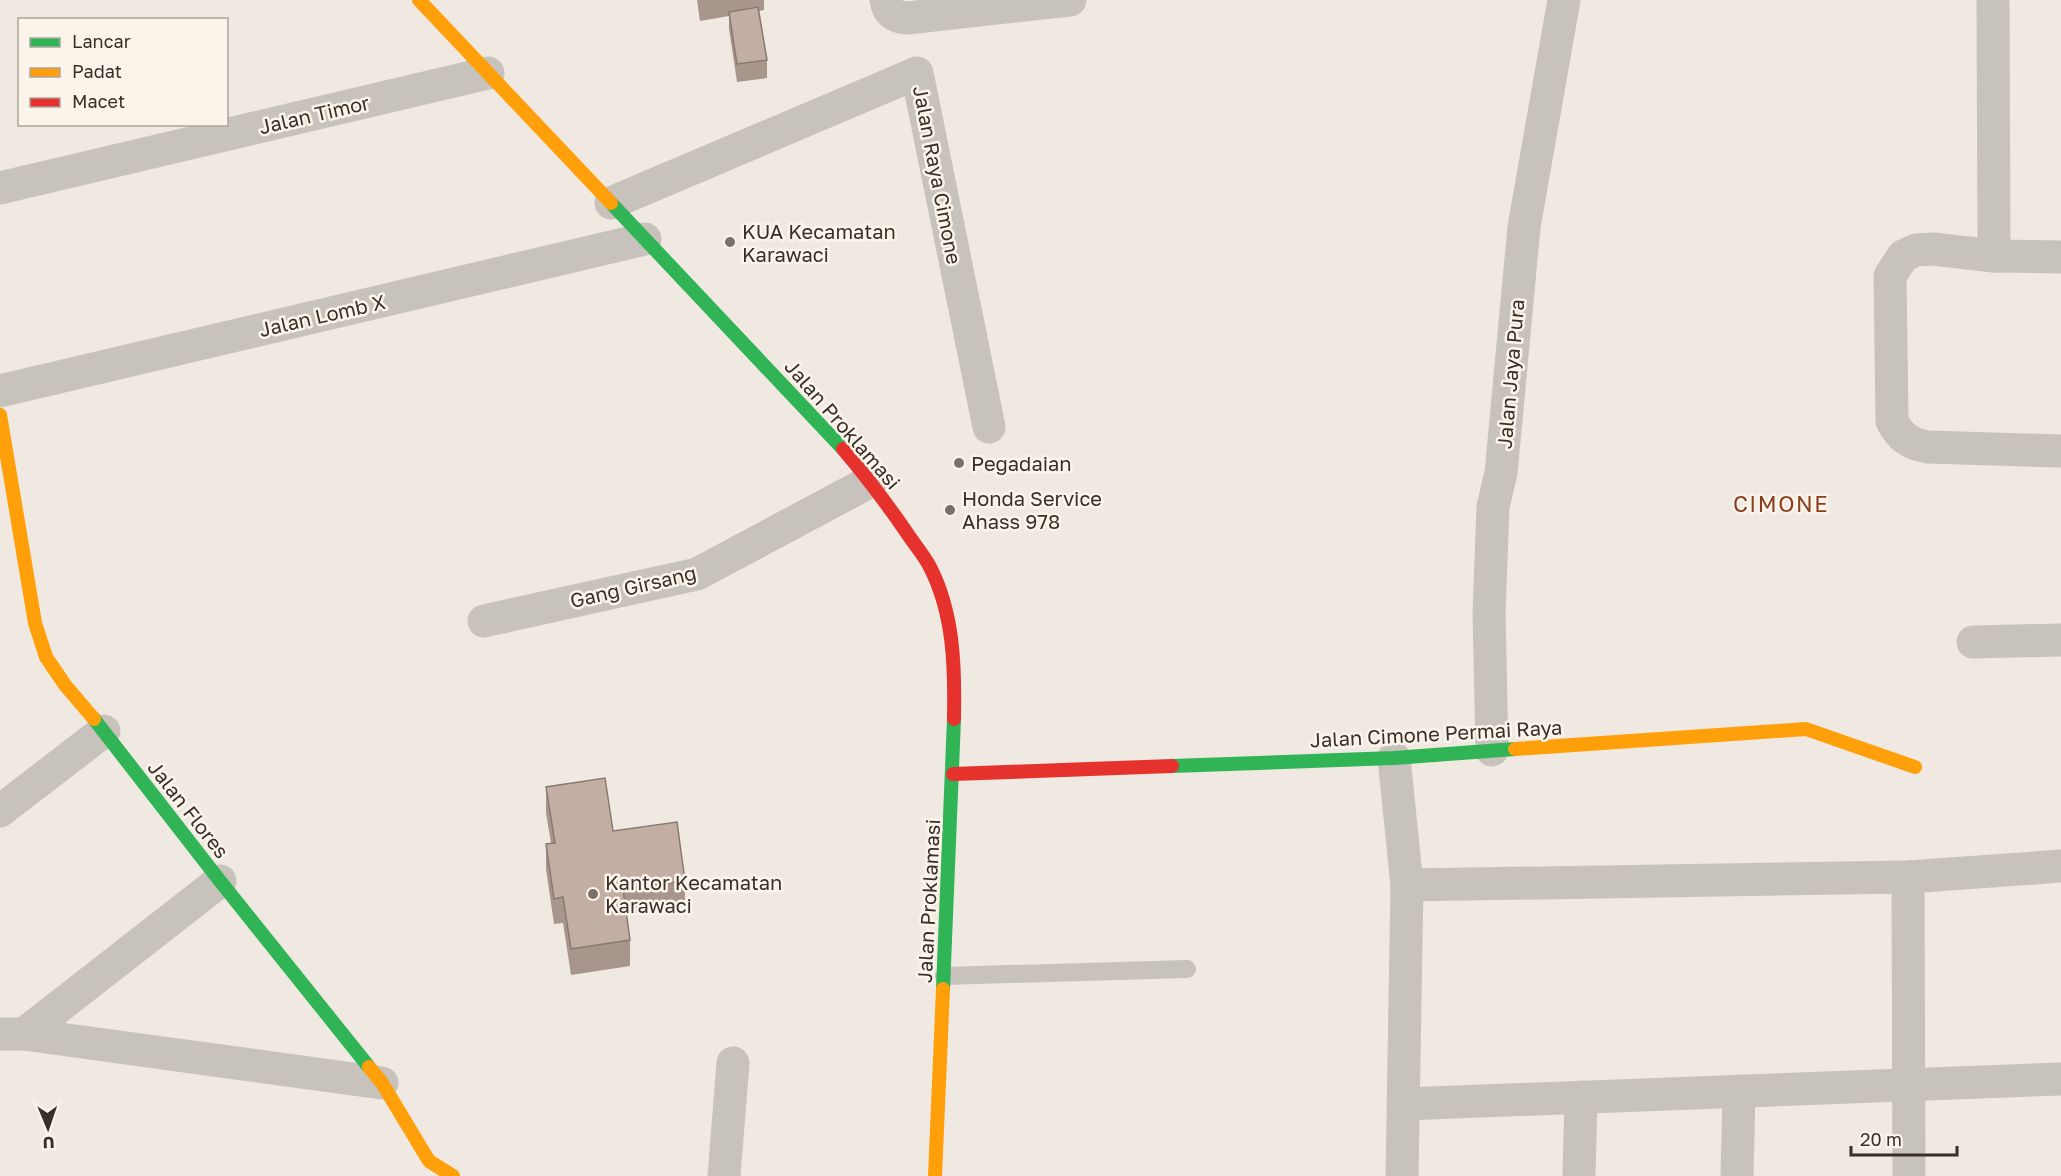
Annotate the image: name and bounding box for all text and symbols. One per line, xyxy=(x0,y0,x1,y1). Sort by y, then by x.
legend xyxy=(18,18,228,126)
text: Lancar xyxy=(72,30,131,52)
text: Padat xyxy=(72,60,122,82)
street label: Jalan Raya Cimone xyxy=(909,84,967,266)
text: Macet xyxy=(72,90,125,112)
street label: Jalan Timor xyxy=(256,90,372,138)
place label: KUA Kecamatan Karawaci xyxy=(742,219,896,266)
marker: KUA Kecamatan Karawaci xyxy=(723,235,737,249)
street label: Jalan Lomb X xyxy=(257,289,387,341)
street label: Jalan Jaya Pura xyxy=(1491,298,1529,450)
street label: Jalan Proklamasi xyxy=(780,354,906,494)
place label: Pegadaian xyxy=(971,451,1072,475)
marker: Pegadaian xyxy=(952,456,966,470)
place label: Honda Service Ahass 978 xyxy=(962,486,1102,533)
district label: CIMONE xyxy=(1733,490,1829,517)
marker: Honda Service Ahass 978 xyxy=(943,503,957,517)
street label: Gang Girsang xyxy=(568,560,698,612)
street label: Jalan Cimone Permai Raya xyxy=(1309,714,1563,752)
street label: Jalan Flores xyxy=(143,755,235,863)
street label: Jalan Proklamasi xyxy=(912,818,944,984)
place label: Kantor Kecamatan Karawaci xyxy=(605,870,782,917)
marker: Kantor Kecamatan Karawaci xyxy=(586,887,600,901)
north arrow xyxy=(18,1098,78,1158)
scale bar xyxy=(1851,1119,1958,1157)
text: 20 m xyxy=(1860,1128,1902,1150)
text: U xyxy=(42,1133,55,1153)

